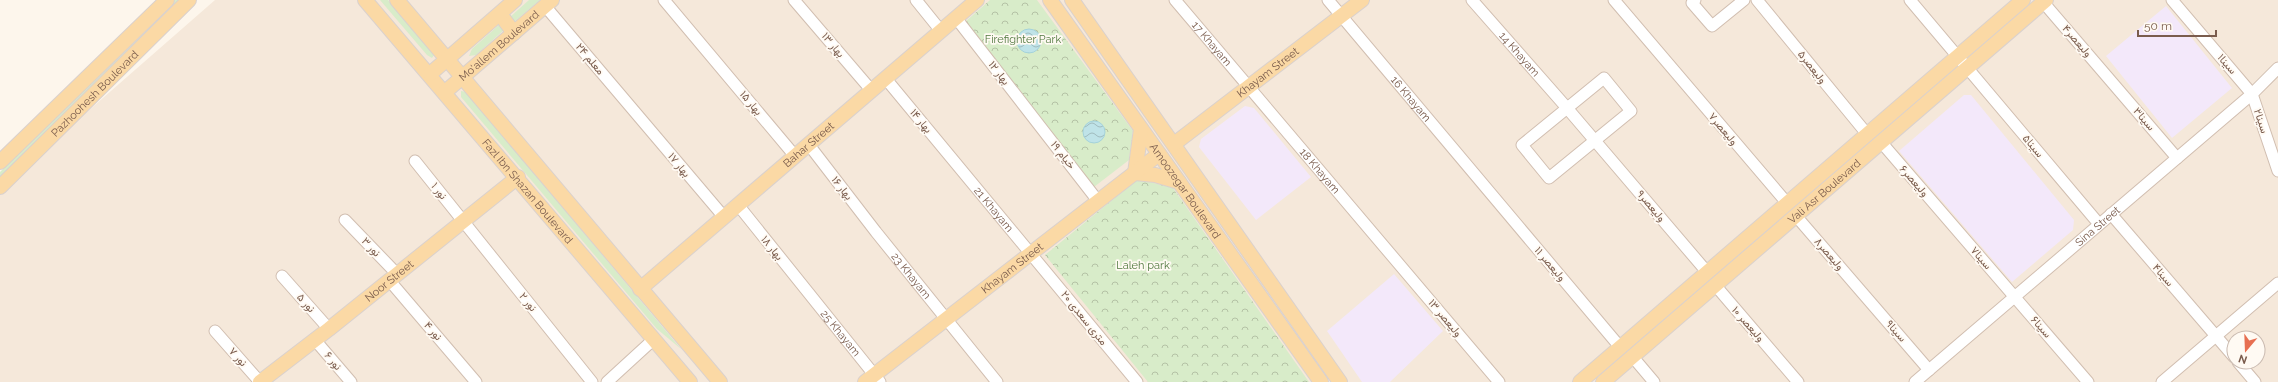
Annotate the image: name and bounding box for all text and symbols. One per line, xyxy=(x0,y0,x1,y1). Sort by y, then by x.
street label: Mo'allem Boulevard xyxy=(456,8,542,84)
scale bar xyxy=(2138,12,2216,38)
street label: 17 Khayam xyxy=(1189,18,1234,68)
text: 50 m xyxy=(2144,19,2172,33)
street label: ولیعصر۴ xyxy=(2060,22,2095,60)
street label: 14 Khayam xyxy=(1497,29,1543,79)
street label: بهار ۱۳ xyxy=(819,30,847,60)
park label: Firefighter Park xyxy=(985,33,1061,46)
street label: معلم ۲۴ xyxy=(572,40,607,78)
street label: Khayam Street xyxy=(1234,44,1301,100)
street label: Pazhoohesh Boulevard xyxy=(48,48,141,139)
street label: ولیعصر۵ xyxy=(1795,48,1829,86)
street label: سینا۱ xyxy=(2215,51,2239,77)
street label: بهار ۱۲ xyxy=(986,58,1012,88)
street label: 16 Khayam xyxy=(1388,73,1434,124)
street label: بهار ۱۵ xyxy=(737,88,765,118)
street label: سینا۳ xyxy=(2130,105,2158,134)
street label: بهار ۱۴ xyxy=(907,106,935,136)
street label: سینا۲ xyxy=(2251,107,2271,135)
street label: ولیعصر۷ xyxy=(1706,110,1740,148)
street label: Bahar Street xyxy=(780,119,837,170)
street label: سینا۵ xyxy=(2020,132,2046,160)
street label: Fazl Ibn Shazan Boulevard xyxy=(480,136,576,246)
street label: خیام ۱۹ xyxy=(1047,138,1078,172)
street label: Amoozegar Boulevard xyxy=(1147,141,1224,241)
street label: 18 Khayam xyxy=(1297,146,1343,196)
street label: بهار ۱۷ xyxy=(665,150,693,180)
street label: Vali Asr Boulevard xyxy=(1785,156,1863,226)
street label: ولیعصر۶ xyxy=(1897,163,1931,199)
street label: بهار ۱۶ xyxy=(829,173,855,203)
street label: نور ۱ xyxy=(428,180,450,202)
street label: 21 Khayam xyxy=(971,184,1016,234)
street label: ولیعصر۹ xyxy=(1634,188,1668,225)
street label: Sina Street xyxy=(2072,203,2123,249)
street label: بهار ۱۸ xyxy=(758,233,786,263)
street label: نور ۳ xyxy=(359,235,383,259)
street label: ولیعصر۸ xyxy=(1811,235,1847,273)
street label: Khayam Street xyxy=(979,240,1046,296)
street label: ولیعصر ۱۱ xyxy=(1532,244,1568,284)
street label: سینا۷ xyxy=(1968,244,1995,272)
street label: 23 Khayam xyxy=(889,250,934,301)
street label: Noor Street xyxy=(362,257,416,304)
park label: Laleh park xyxy=(1116,259,1170,272)
street label: سینا۴ xyxy=(2150,261,2176,289)
street label: ۲۰ متری سعدی xyxy=(1058,288,1110,348)
street label: نور ۲ xyxy=(517,290,539,314)
street label: نور ۵ xyxy=(294,291,318,315)
street label: ولیعصر ۱۳ xyxy=(1425,296,1465,340)
street label: ولیعصر ۱۰ xyxy=(1729,304,1767,344)
street label: 25 Khayam xyxy=(818,307,863,359)
street label: سینا۶ xyxy=(2028,313,2054,341)
street label: سینا۹ xyxy=(1883,317,1909,345)
street label: نور ۴ xyxy=(421,319,445,343)
north arrow xyxy=(2226,330,2266,370)
street label: نور ۷ xyxy=(226,345,250,369)
street label: نور ۶ xyxy=(322,349,344,373)
text: N xyxy=(2237,351,2249,366)

